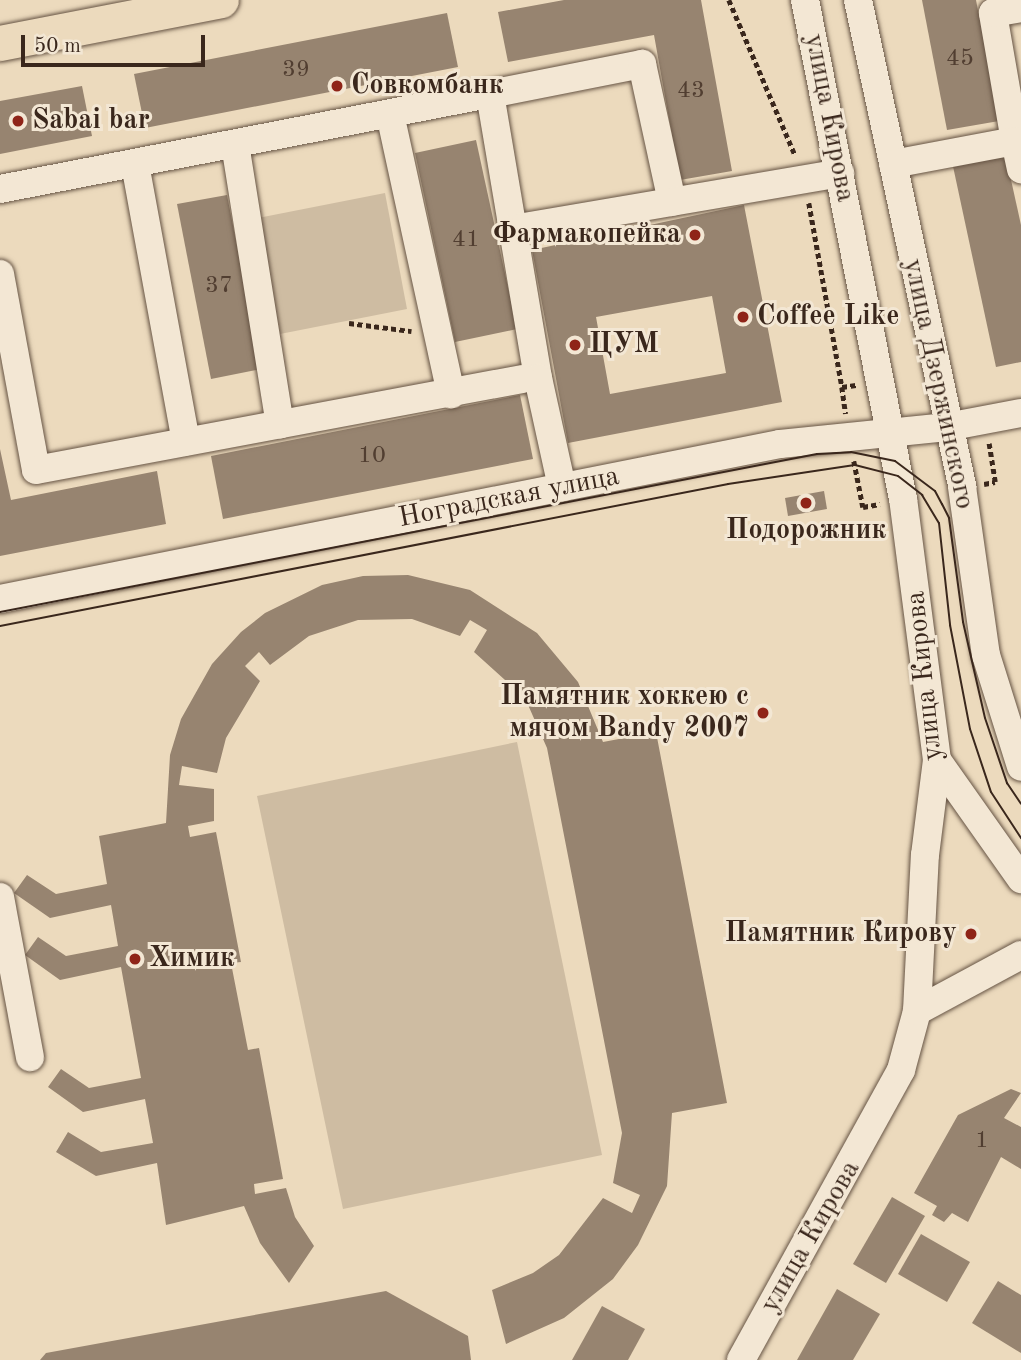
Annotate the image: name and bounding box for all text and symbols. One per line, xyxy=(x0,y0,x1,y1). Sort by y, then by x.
scale bar xyxy=(24,21,208,65)
street label: улица Кирова xyxy=(796,31,862,205)
text: 50 m xyxy=(34,36,81,57)
house number: 45 xyxy=(946,46,974,74)
house number: 39 xyxy=(282,57,310,85)
place label: Совкомбанк xyxy=(351,69,503,103)
marker: Совкомбанк xyxy=(329,78,345,94)
house number: 43 xyxy=(677,78,705,106)
place label: Sabai bar xyxy=(32,104,150,138)
marker: Sabai bar xyxy=(10,113,26,129)
place label: Фармакопейка xyxy=(493,218,681,252)
house number: 41 xyxy=(452,227,480,255)
marker: Фармакопейка xyxy=(687,227,703,243)
street label: улица Дзержинского xyxy=(895,256,981,512)
house number: 37 xyxy=(205,273,233,301)
place label: Coffee Like xyxy=(757,300,899,334)
marker: Coffee Like xyxy=(735,309,751,325)
place label: ЦУМ xyxy=(589,328,659,362)
marker: ЦУМ xyxy=(567,337,583,353)
house number: 10 xyxy=(358,443,386,471)
street label: Ноградская улица xyxy=(396,460,622,536)
marker: Подорожник xyxy=(798,495,814,511)
place label: Подорожник xyxy=(726,514,886,548)
street label: улица Кирова xyxy=(899,589,951,763)
place label: Памятник хоккею с мячом Bandy 2007 xyxy=(500,680,749,746)
marker: Памятник хоккею с мячом Bandy 2007 xyxy=(755,705,771,721)
place label: Памятник Кирову xyxy=(725,917,957,951)
marker: Памятник Кирову xyxy=(963,926,979,942)
place label: Химик xyxy=(149,942,235,976)
marker: Химик xyxy=(127,951,143,967)
house number: 1 xyxy=(975,1128,989,1156)
street label: улица Кирова xyxy=(754,1155,868,1319)

